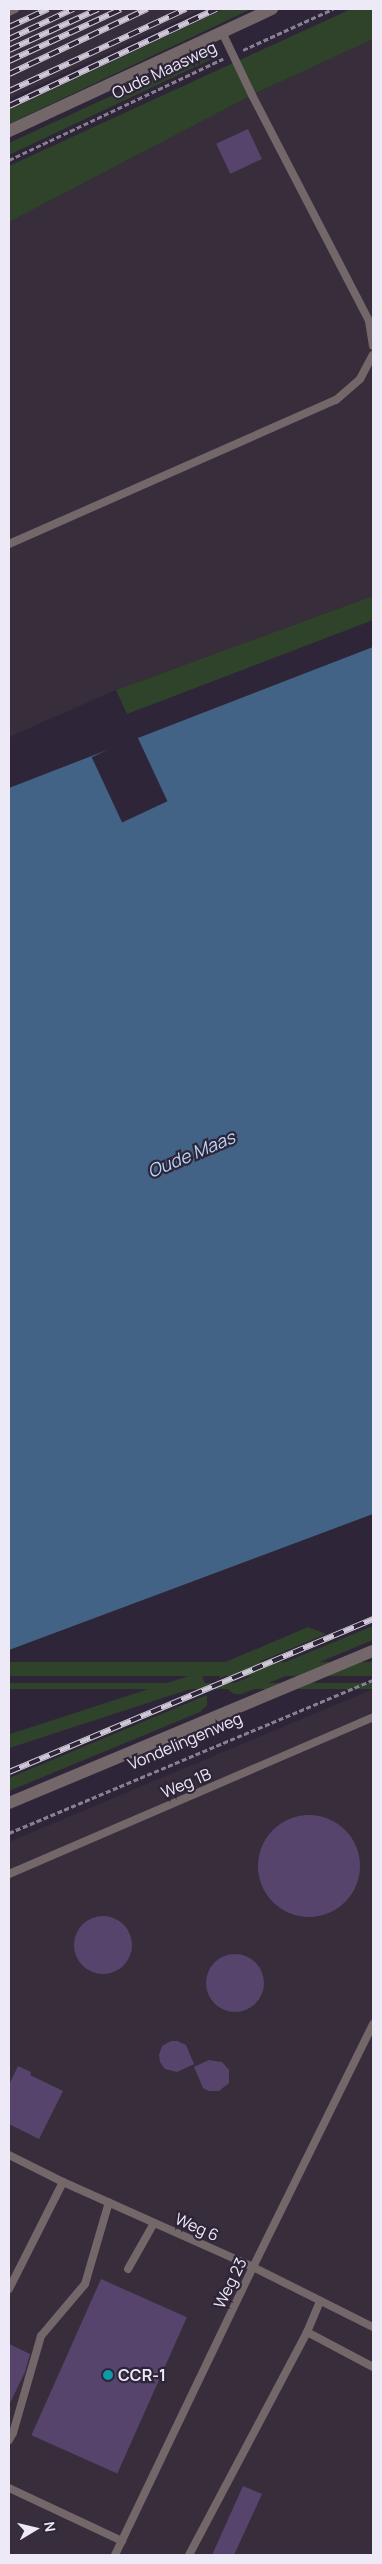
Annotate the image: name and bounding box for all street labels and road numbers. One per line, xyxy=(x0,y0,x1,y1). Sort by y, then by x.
street label: Oude Maasweg xyxy=(109,37,219,103)
street label: Vondelingenweg xyxy=(125,1708,245,1774)
street label: Weg 1B xyxy=(158,1764,214,1802)
street label: Weg 6 xyxy=(172,2209,222,2245)
street label: Weg 23 xyxy=(210,2255,250,2311)

